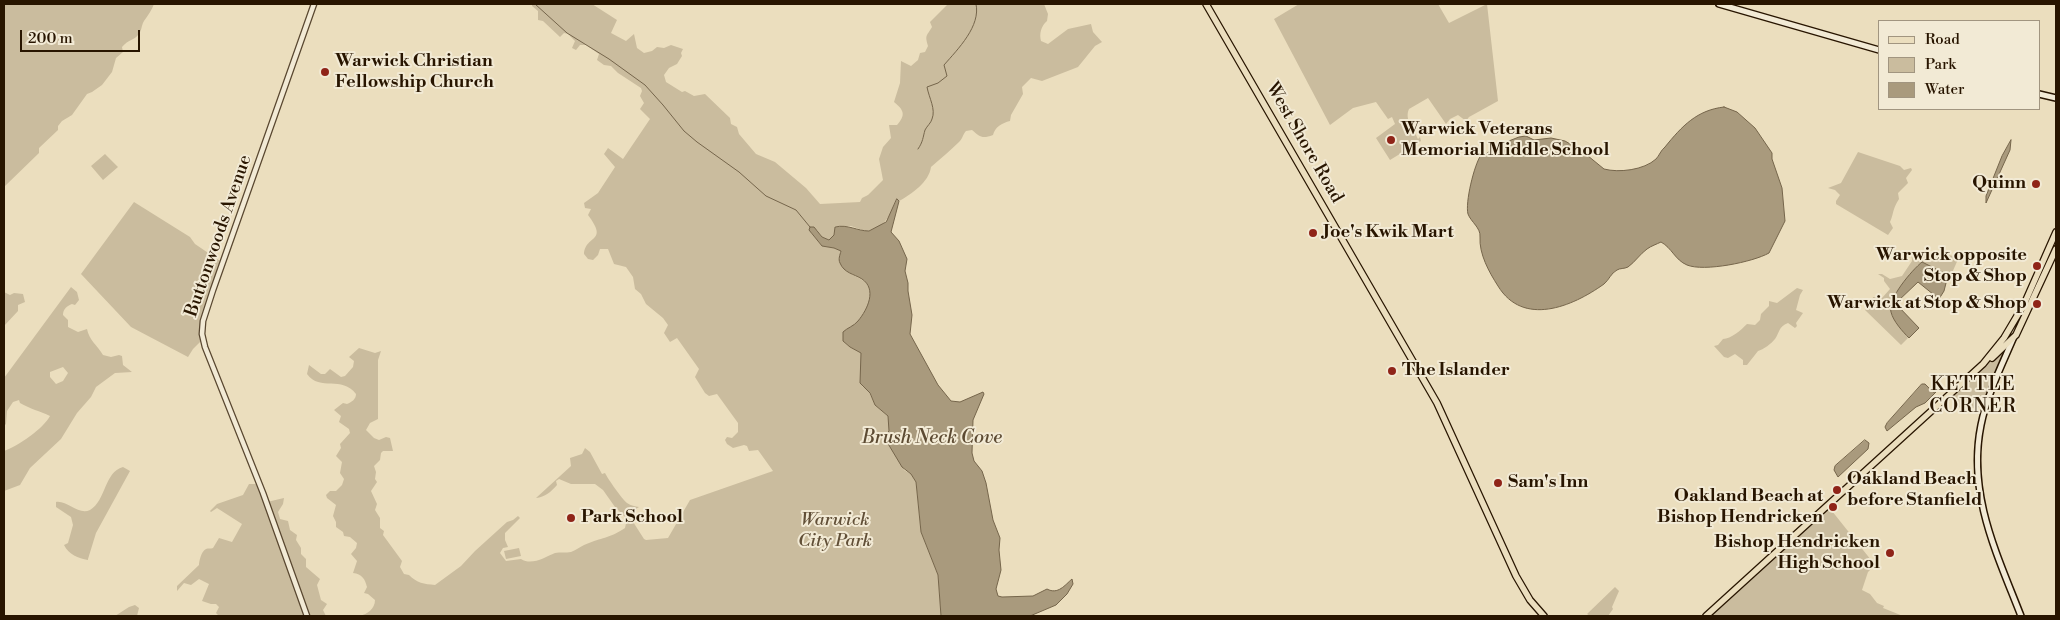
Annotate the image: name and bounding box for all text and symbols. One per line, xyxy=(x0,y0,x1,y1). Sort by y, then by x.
scale bar xyxy=(22,20,142,52)
legend xyxy=(1878,20,2040,110)
text: 200 m xyxy=(28,29,73,48)
text: Road xyxy=(1925,30,1960,49)
place label: Warwick Christian Fellowship Church xyxy=(335,51,494,94)
text: Park xyxy=(1925,55,1956,74)
marker: Warwick Christian Fellowship Church xyxy=(319,66,331,78)
street label: West Shore Road xyxy=(1261,79,1347,207)
text: Water xyxy=(1925,80,1964,99)
place label: Warwick Veterans Memorial Middle School xyxy=(1401,119,1609,162)
marker: Warwick Veterans Memorial Middle School xyxy=(1385,134,1397,146)
street label: Buttonwoods Avenue xyxy=(181,152,257,320)
place label: Quinn xyxy=(1972,173,2026,195)
marker: Quinn xyxy=(2030,178,2042,190)
place label: Joe's Kwik Mart xyxy=(1323,222,1454,244)
marker: Joe's Kwik Mart xyxy=(1307,227,1319,239)
place label: Warwick opposite Stop & Shop xyxy=(1876,245,2027,288)
marker: Warwick opposite Stop & Shop xyxy=(2031,260,2043,272)
place label: Warwick at Stop & Shop xyxy=(1827,293,2027,315)
marker: Warwick at Stop & Shop xyxy=(2031,298,2043,310)
place label: The Islander xyxy=(1402,360,1510,382)
marker: The Islander xyxy=(1386,365,1398,377)
district label: KETTLE CORNER xyxy=(1929,374,2017,418)
water label: Brush Neck Cove xyxy=(862,427,1002,449)
place label: Oakland Beach before Stanfield xyxy=(1847,469,1982,512)
place label: Sam's Inn xyxy=(1508,472,1588,494)
marker: Sam's Inn xyxy=(1492,477,1504,489)
marker: Oakland Beach before Stanfield xyxy=(1831,484,1843,496)
place label: Oakland Beach at Bishop Hendricken xyxy=(1657,486,1823,528)
marker: Oakland Beach at Bishop Hendricken xyxy=(1827,501,1839,513)
place label: Park School xyxy=(581,507,683,529)
park label: Warwick City Park xyxy=(798,510,872,552)
marker: Park School xyxy=(565,512,577,524)
place label: Bishop Hendricken High School xyxy=(1714,532,1880,574)
marker: Bishop Hendricken High School xyxy=(1884,547,1896,559)

